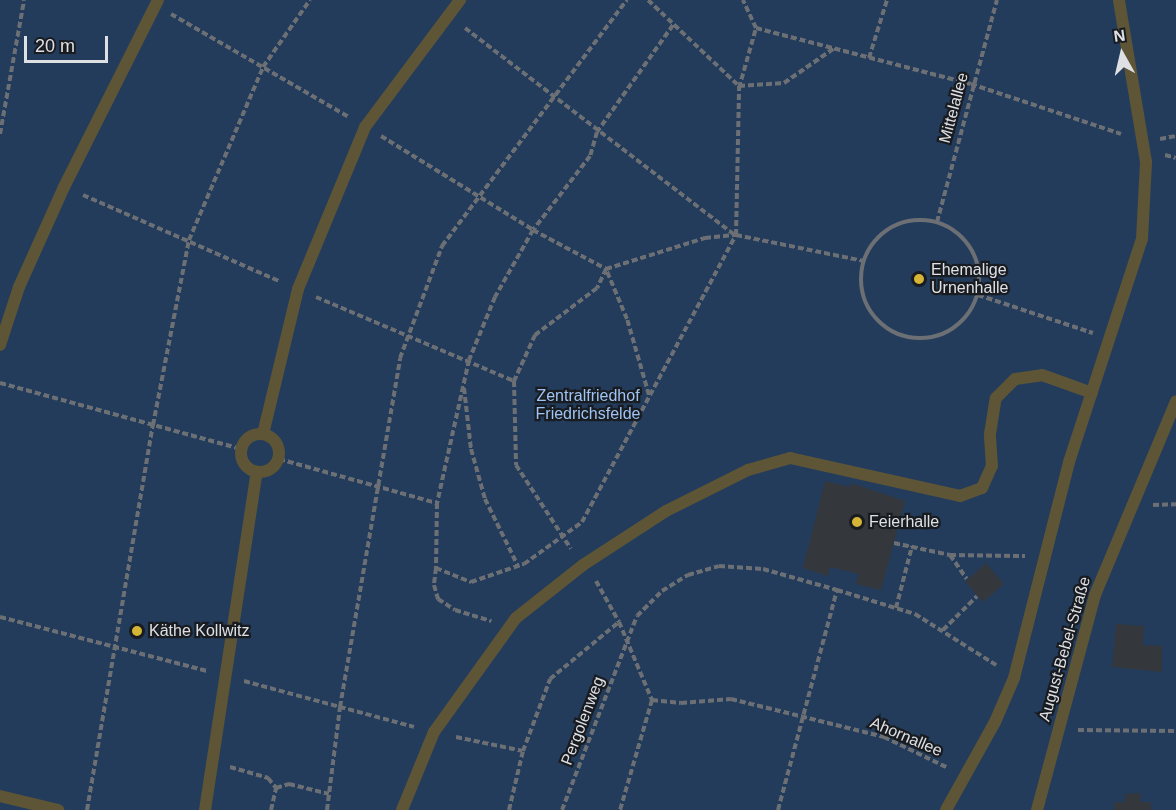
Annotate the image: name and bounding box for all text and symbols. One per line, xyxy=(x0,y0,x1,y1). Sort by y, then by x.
scale bar xyxy=(27,24,111,62)
north arrow xyxy=(1092,24,1152,84)
text: N xyxy=(1113,26,1126,45)
text: 20 m xyxy=(35,36,75,56)
street label: Mittelallee xyxy=(935,71,973,145)
place label: Ehemalige Urnenhalle xyxy=(931,260,1008,298)
marker: Ehemalige Urnenhalle xyxy=(912,272,926,286)
park label: Zentralfriedhof Friedrichsfelde xyxy=(536,386,640,424)
place label: Feierhalle xyxy=(869,512,939,532)
marker: Feierhalle xyxy=(850,515,864,529)
street label: August-Bebel-Straße xyxy=(1035,575,1095,723)
place label: Käthe Kollwitz xyxy=(149,621,249,641)
marker: Käthe Kollwitz xyxy=(130,624,144,638)
street label: Pergolenweg xyxy=(557,674,609,768)
street label: Ahornallee xyxy=(867,713,945,761)

